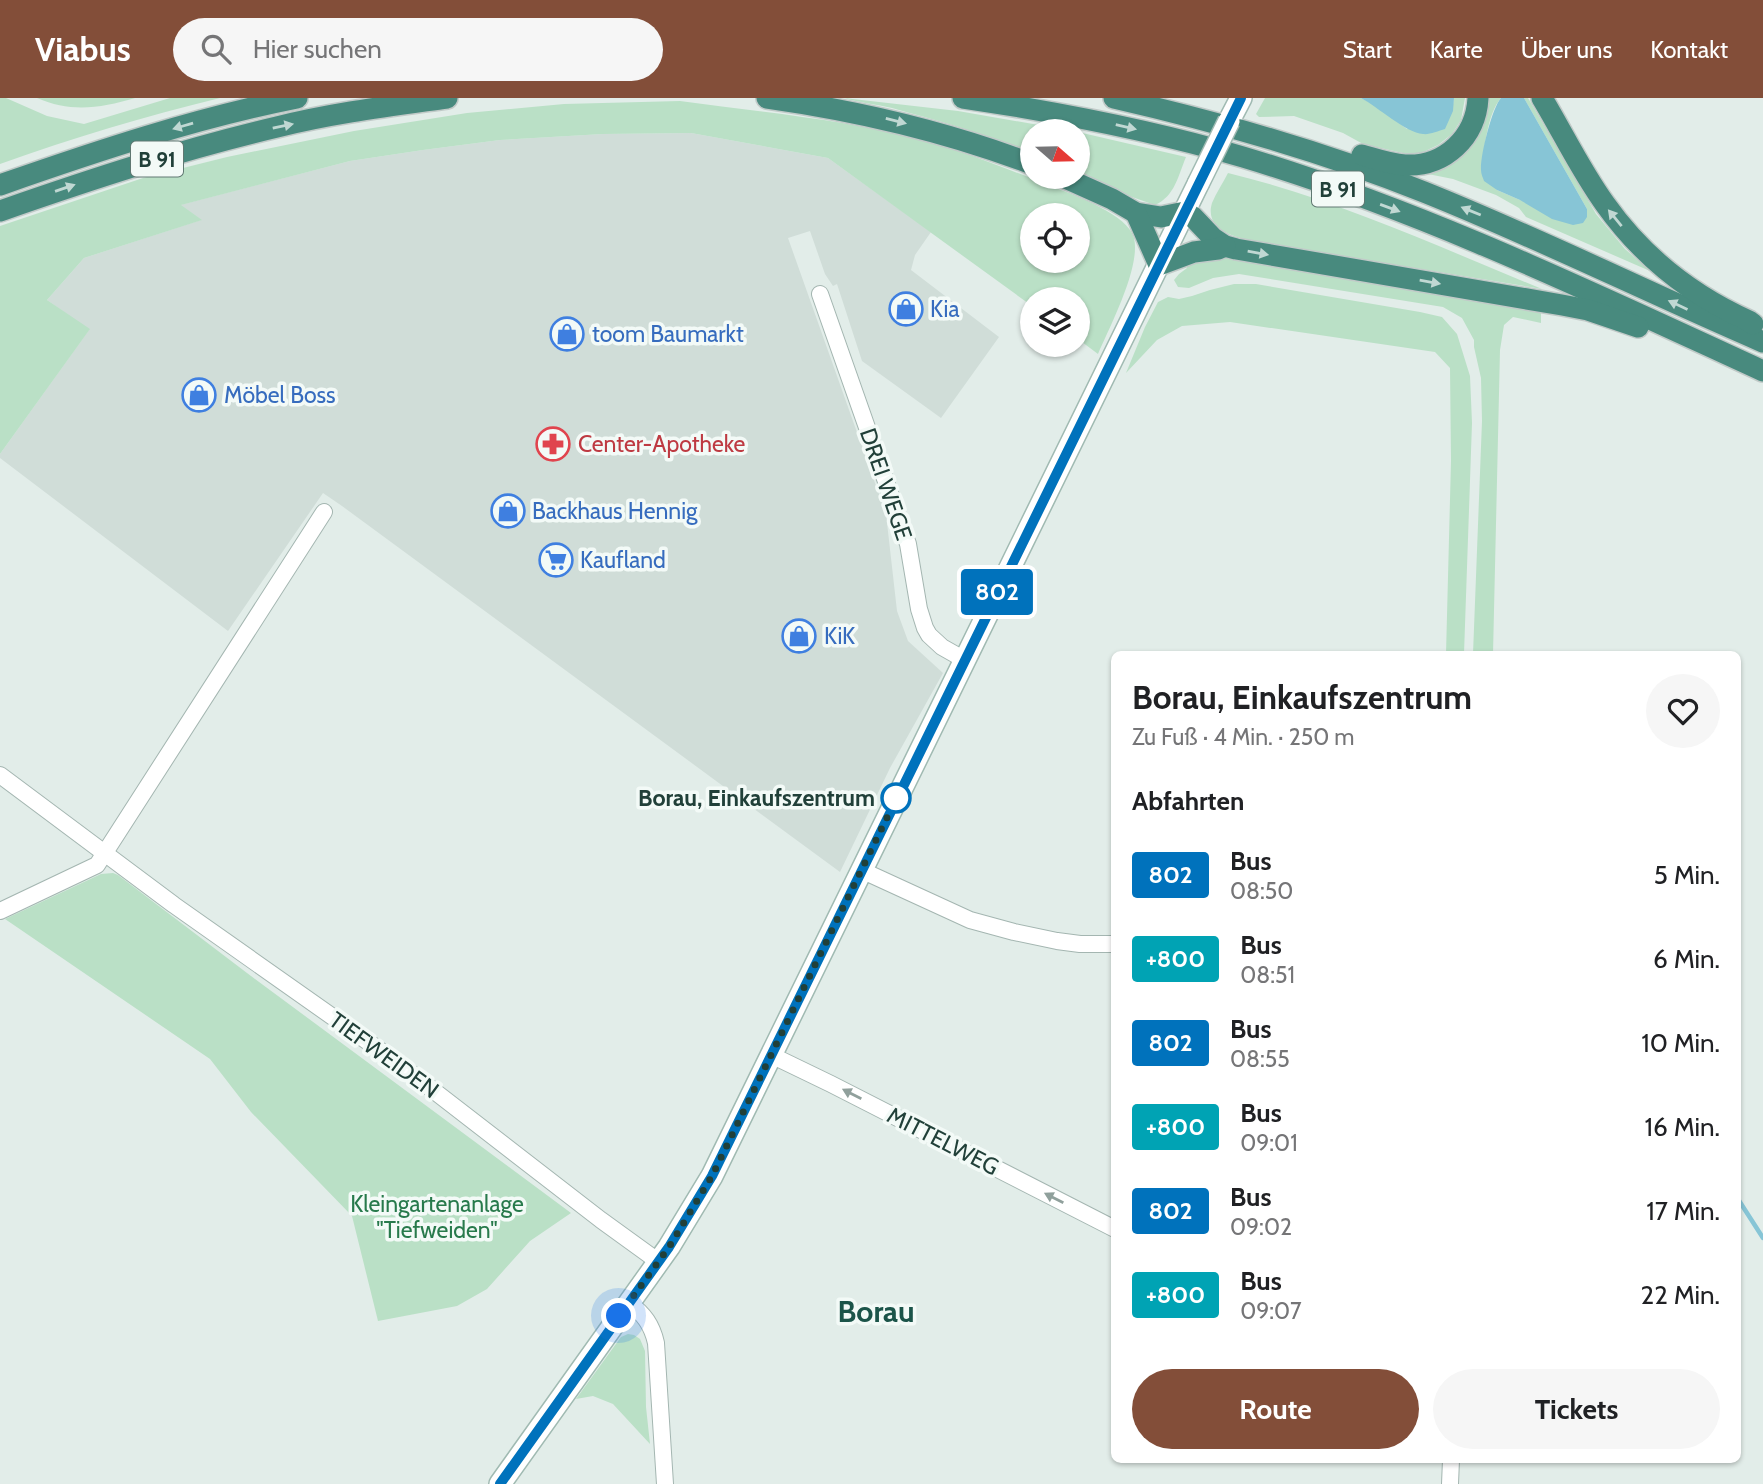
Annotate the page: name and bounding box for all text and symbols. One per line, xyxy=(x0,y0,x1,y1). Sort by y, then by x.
search box xyxy=(173,18,663,81)
text: Viabus xyxy=(35,29,131,69)
icon: search xyxy=(197,30,235,68)
text: Hier suchen xyxy=(253,33,382,65)
text: Start xyxy=(1343,35,1392,64)
text: Karte xyxy=(1430,35,1483,64)
text: Über uns xyxy=(1521,35,1612,64)
text: Kontakt xyxy=(1650,35,1728,64)
one-way arrow xyxy=(885,116,907,127)
north arrow xyxy=(1020,119,1090,189)
map controls xyxy=(1020,119,1090,357)
one-way arrow xyxy=(272,120,294,131)
one-way arrow xyxy=(172,122,193,132)
one-way arrow xyxy=(1115,122,1137,133)
road number: B 91 xyxy=(131,141,183,176)
road number: B 91 xyxy=(1312,172,1364,206)
one-way arrow xyxy=(54,182,75,193)
button: locate xyxy=(1020,203,1090,273)
one-way arrow xyxy=(1380,203,1401,214)
one-way arrow xyxy=(1460,205,1481,216)
one-way arrow xyxy=(1608,209,1623,227)
one-way arrow xyxy=(1247,248,1269,259)
one-way arrow xyxy=(1419,277,1441,288)
button: layers xyxy=(1020,287,1090,357)
shop icon: Kia xyxy=(887,290,925,328)
place label: Kia xyxy=(930,295,960,323)
one-way arrow xyxy=(1668,299,1688,311)
shop icon: toom Baumarkt xyxy=(548,315,586,353)
place label: toom Baumarkt xyxy=(592,320,744,348)
shop icon: Möbel Boss xyxy=(180,376,218,414)
place label: Möbel Boss xyxy=(224,381,336,409)
street label: DREI WEGE xyxy=(854,424,918,544)
pharmacy icon: Center-Apotheke xyxy=(534,425,572,463)
place label: Center-Apotheke xyxy=(578,430,746,458)
shop icon: Backhaus Hennig xyxy=(489,492,527,530)
place label: Backhaus Hennig xyxy=(532,497,698,525)
supermarket icon: Kaufland xyxy=(537,541,575,579)
place label: Kaufland xyxy=(580,546,666,574)
line badge: 802 xyxy=(957,569,1037,615)
text: 802 xyxy=(975,577,1019,606)
shop icon: KiK xyxy=(780,617,818,655)
place label: KiK xyxy=(824,622,855,650)
button: heart xyxy=(1646,674,1720,748)
text: Borau, Einkaufszentrum xyxy=(1132,677,1472,717)
text: Zu Fuß · 4 Min. · 250 m xyxy=(1132,723,1355,751)
marker: Borau, Einkaufszentrum xyxy=(881,783,911,813)
place label: Borau, Einkaufszentrum xyxy=(638,784,875,812)
text: Abfahrten xyxy=(1132,785,1244,817)
text: Bus xyxy=(1230,845,1271,877)
text: 5 Min. xyxy=(1654,859,1720,891)
text: 802 xyxy=(1148,860,1193,889)
text: 08:50 xyxy=(1230,877,1293,905)
text: Bus xyxy=(1240,929,1282,961)
text: 6 Min. xyxy=(1653,943,1720,975)
text: +800 xyxy=(1146,944,1205,973)
text: 08:51 xyxy=(1240,961,1295,989)
street label: TIEFWEIDEN xyxy=(324,1006,444,1104)
text: Bus xyxy=(1230,1013,1271,1045)
text: 10 Min. xyxy=(1641,1027,1720,1059)
text: 802 xyxy=(1148,1028,1193,1057)
text: 08:55 xyxy=(1230,1045,1290,1073)
one-way arrow xyxy=(842,1089,862,1100)
text: Bus xyxy=(1240,1097,1282,1129)
street label: MITTELWEG xyxy=(882,1101,1004,1181)
text: 16 Min. xyxy=(1645,1111,1720,1143)
text: +800 xyxy=(1146,1112,1205,1141)
text: 09:01 xyxy=(1240,1129,1298,1157)
text: Bus xyxy=(1230,1181,1271,1213)
park label: Kleingartenanlage "Tiefweiden" xyxy=(350,1190,524,1244)
one-way arrow xyxy=(1044,1192,1064,1204)
text: 17 Min. xyxy=(1646,1195,1720,1227)
text: 802 xyxy=(1148,1196,1193,1225)
text: 09:02 xyxy=(1230,1213,1292,1241)
text: Bus xyxy=(1240,1265,1282,1297)
text: 22 Min. xyxy=(1641,1279,1720,1311)
text: +800 xyxy=(1146,1280,1205,1309)
district label: Borau xyxy=(838,1293,914,1330)
text: 09:07 xyxy=(1240,1297,1301,1325)
your location xyxy=(601,1298,636,1333)
button: Route xyxy=(1132,1369,1419,1449)
button: Tickets xyxy=(1433,1369,1720,1449)

